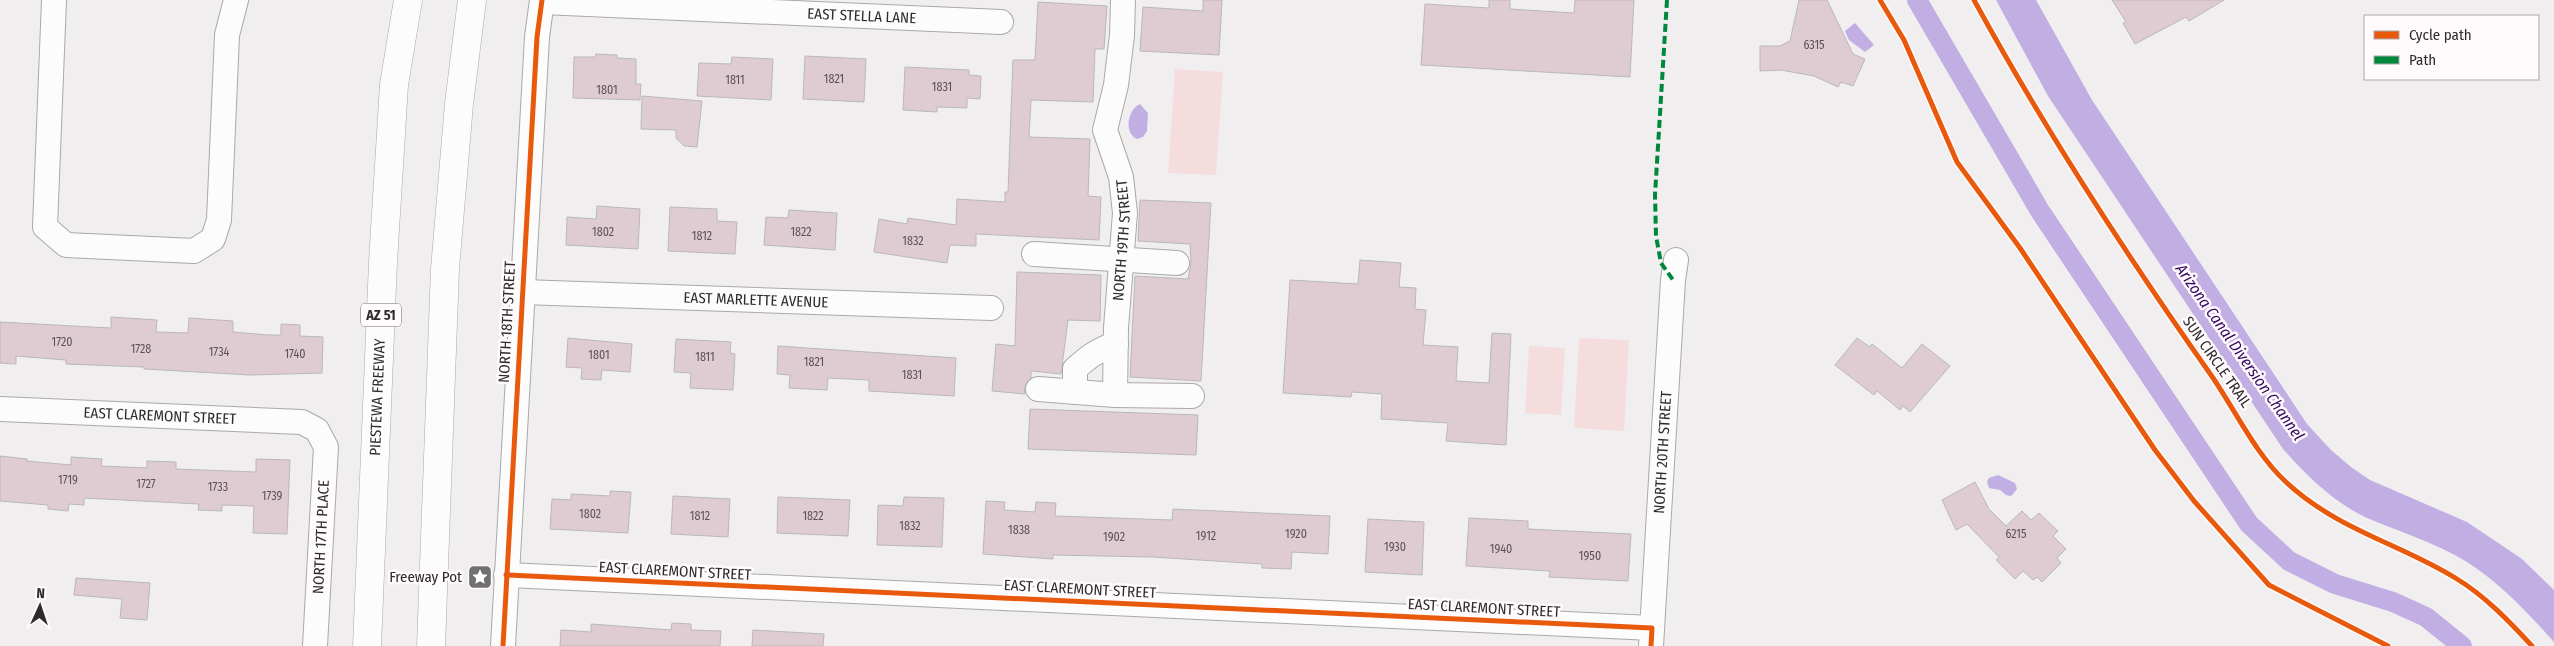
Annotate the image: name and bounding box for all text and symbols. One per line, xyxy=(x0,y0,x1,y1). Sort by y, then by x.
street label: EAST STELLA LANE xyxy=(807,5,917,27)
legend xyxy=(2364,15,2539,80)
text: Cycle path xyxy=(2409,26,2472,44)
house number: 6315 xyxy=(1803,38,1825,52)
text: Path xyxy=(2409,51,2436,69)
house number: 1821 xyxy=(824,72,844,86)
house number: 1811 xyxy=(725,73,745,87)
house number: 1831 xyxy=(932,80,952,94)
house number: 1801 xyxy=(596,83,618,97)
street label: NORTH 19TH STREET xyxy=(1109,179,1134,302)
house number: 1802 xyxy=(592,225,614,239)
house number: 1822 xyxy=(790,225,812,239)
house number: 1812 xyxy=(692,229,712,243)
house number: 1832 xyxy=(902,234,924,248)
water label: Arizona Canal Diversion Channel xyxy=(2171,259,2308,444)
street label: NORTH 18TH STREET xyxy=(495,261,519,383)
street label: EAST MARLETTE AVENUE xyxy=(683,289,829,311)
road number: AZ 51 xyxy=(361,304,401,326)
street label: SUN CIRCLE TRAIL xyxy=(2179,313,2255,411)
house number: 1720 xyxy=(52,335,72,349)
street label: PIESTEWA FREEWAY xyxy=(366,338,389,456)
house number: 1728 xyxy=(131,342,151,356)
house number: 1734 xyxy=(209,345,229,359)
house number: 1740 xyxy=(284,347,306,361)
house number: 1801 xyxy=(588,348,610,362)
house number: 1811 xyxy=(695,350,715,364)
house number: 1821 xyxy=(804,355,824,369)
house number: 1831 xyxy=(902,368,922,382)
street label: NORTH 20TH STREET xyxy=(1650,390,1675,514)
street label: EAST CLAREMONT STREET xyxy=(83,404,237,428)
house number: 1719 xyxy=(58,473,78,487)
house number: 1727 xyxy=(136,477,156,491)
street label: NORTH 17TH PLACE xyxy=(309,479,333,595)
house number: 1733 xyxy=(208,480,228,494)
house number: 1739 xyxy=(262,489,282,503)
house number: 1802 xyxy=(579,507,601,521)
house number: 1812 xyxy=(690,509,710,523)
house number: 1822 xyxy=(802,509,824,523)
house number: 1832 xyxy=(899,519,921,533)
house number: 1838 xyxy=(1008,523,1030,537)
house number: 1920 xyxy=(1285,527,1307,541)
house number: 6215 xyxy=(2005,527,2027,541)
house number: 1912 xyxy=(1196,529,1216,543)
house number: 1902 xyxy=(1103,530,1125,544)
house number: 1930 xyxy=(1384,540,1406,554)
house number: 1940 xyxy=(1490,542,1512,556)
house number: 1950 xyxy=(1579,549,1601,563)
street label: EAST CLAREMONT STREET xyxy=(598,558,752,584)
place icon: Freeway Pot xyxy=(467,564,493,590)
place label: Freeway Pot xyxy=(389,568,462,586)
street label: EAST CLAREMONT STREET xyxy=(1003,576,1157,602)
north arrow xyxy=(15,581,65,631)
text: N xyxy=(36,585,45,602)
street label: EAST CLAREMONT STREET xyxy=(1407,595,1561,621)

